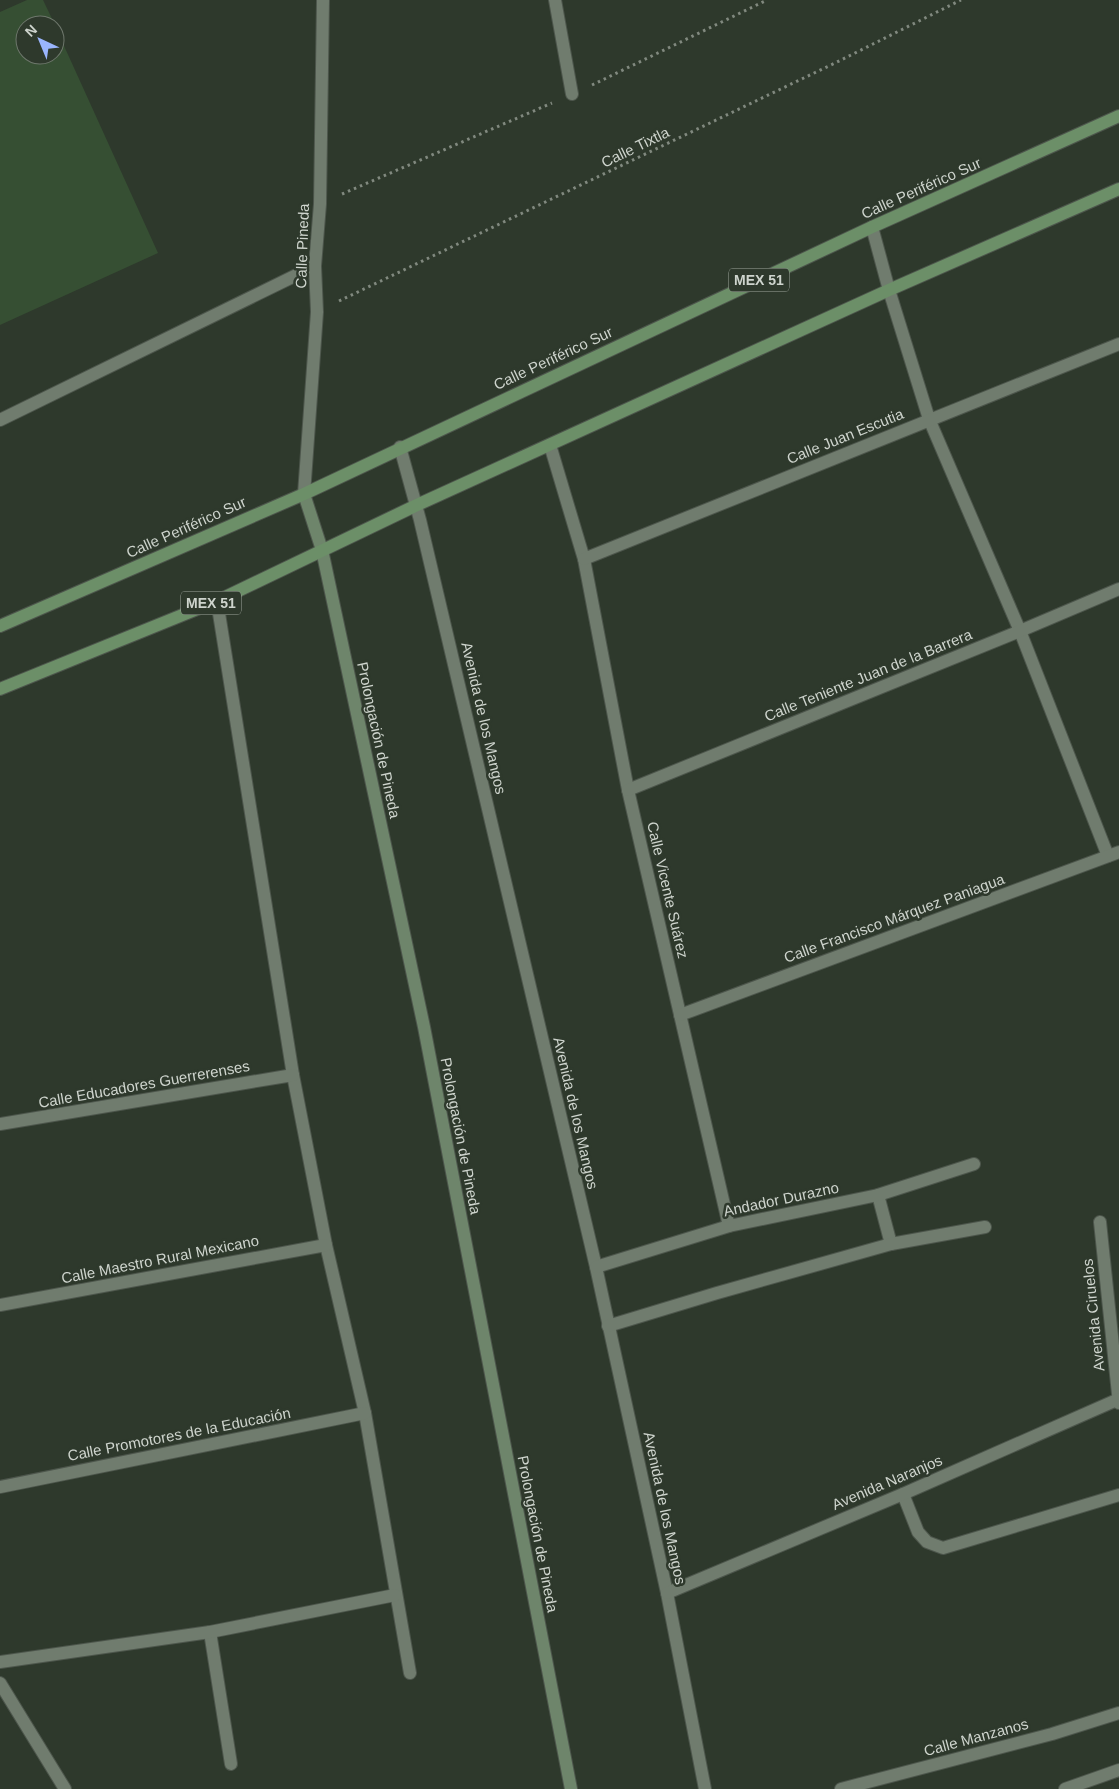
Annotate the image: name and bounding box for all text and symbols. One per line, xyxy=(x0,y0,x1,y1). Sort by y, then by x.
north arrow xyxy=(15,15,65,65)
text: N xyxy=(22,21,40,40)
street label: Calle Tixtla xyxy=(598,123,672,171)
street label: Calle Periférico Sur xyxy=(859,154,983,222)
street label: Calle Pineda xyxy=(292,203,312,289)
road number: MEX 51 xyxy=(729,268,789,292)
street label: Calle Periférico Sur xyxy=(491,323,615,393)
street label: Calle Juan Escutia xyxy=(784,405,906,467)
street label: Calle Periférico Sur xyxy=(124,493,248,561)
road number: MEX 51 xyxy=(181,592,241,614)
street label: Calle Teniente Juan de la Barrera xyxy=(762,625,975,725)
street label: Avenida de los Mangos xyxy=(458,640,510,796)
street label: Prolongación de Pineda xyxy=(354,660,404,820)
street label: Calle Vicente Suárez xyxy=(644,820,692,960)
street label: Calle Francisco Márquez Paniagua xyxy=(781,870,1007,966)
street label: Avenida de los Mangos xyxy=(550,1035,602,1191)
street label: Prolongación de Pineda xyxy=(437,1056,485,1216)
street label: Calle Educadores Guerrerenses xyxy=(37,1057,251,1111)
street label: Andador Durazno xyxy=(722,1178,840,1220)
street label: Calle Maestro Rural Mexicano xyxy=(60,1231,260,1287)
street label: Avenida Ciruelos xyxy=(1079,1258,1107,1372)
street label: Calle Promotores de la Educación xyxy=(66,1404,292,1464)
street label: Avenida de los Mangos xyxy=(641,1430,689,1586)
street label: Avenida Naranjos xyxy=(829,1451,945,1513)
street label: Prolongación de Pineda xyxy=(514,1454,562,1614)
street label: Calle Manzanos xyxy=(922,1715,1030,1759)

